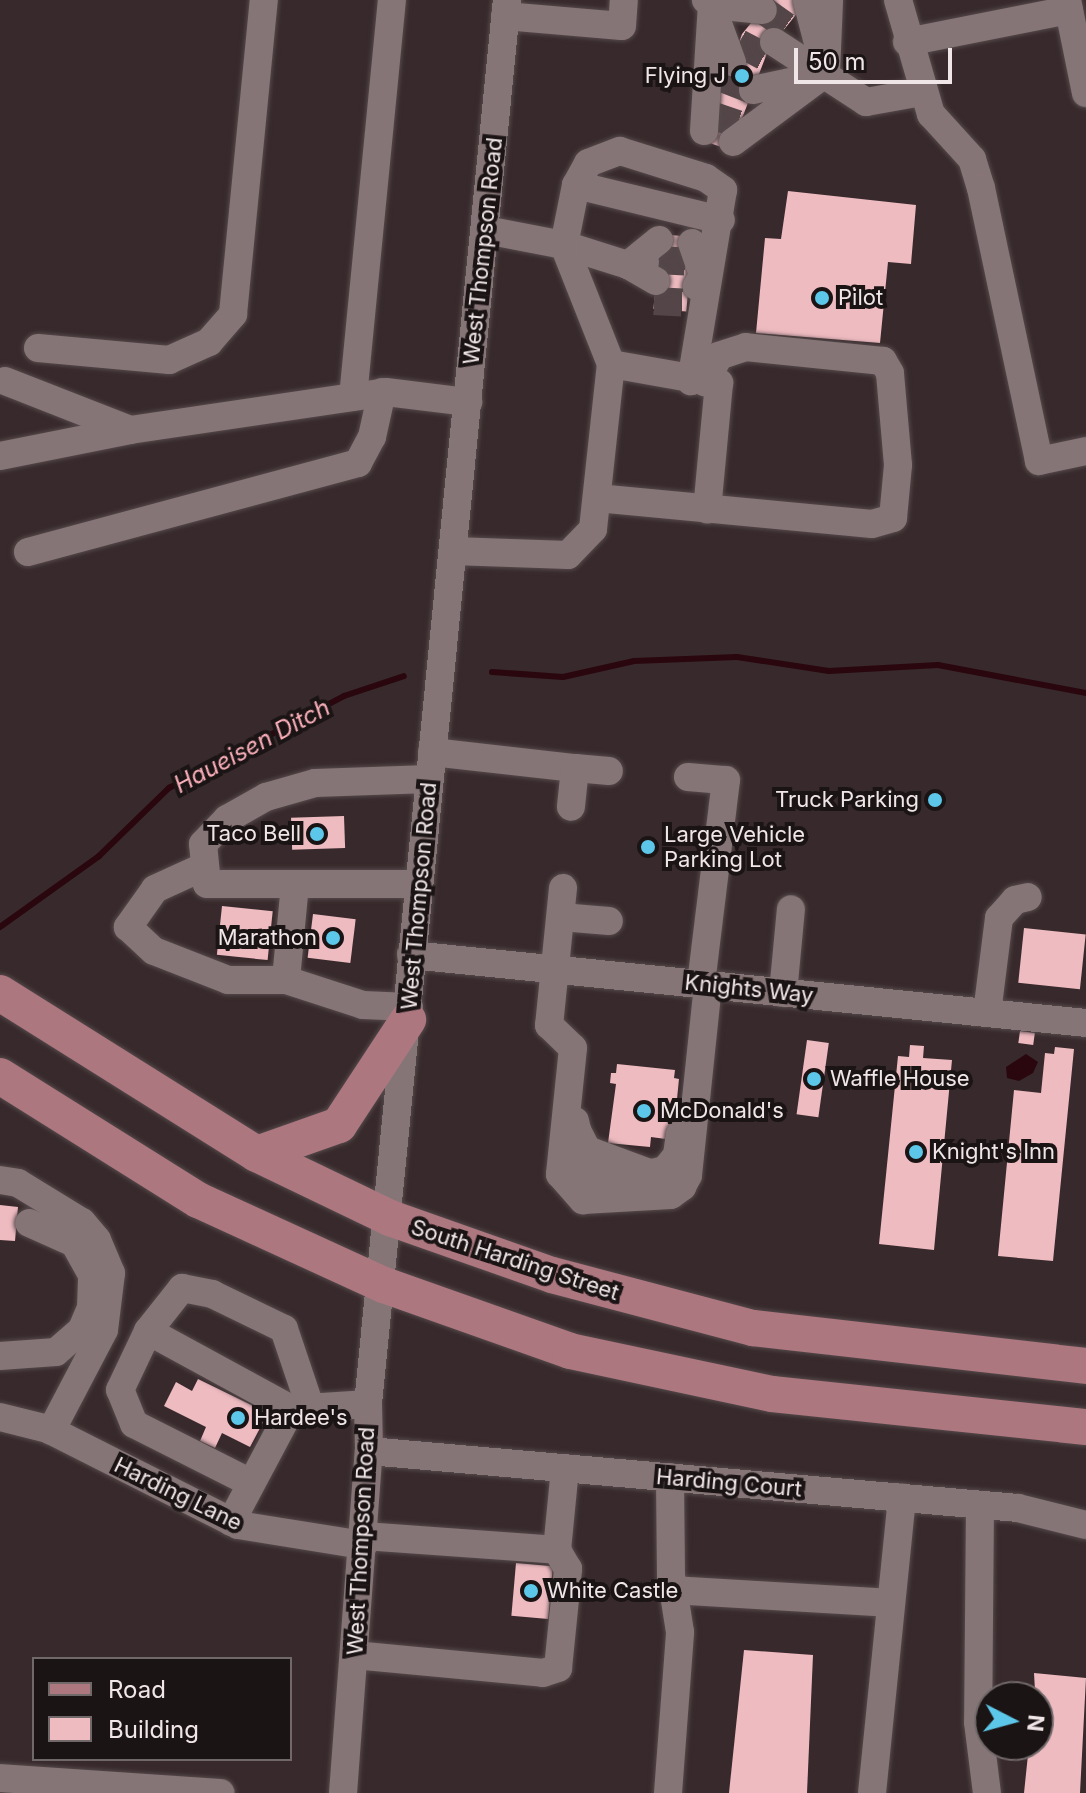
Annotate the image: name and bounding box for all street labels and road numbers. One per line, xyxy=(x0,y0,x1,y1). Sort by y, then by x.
street label: West Thompson Road xyxy=(458,136,508,366)
street label: West Thompson Road xyxy=(396,781,442,1011)
street label: Knights Way xyxy=(683,969,815,1009)
street label: South Harding Street xyxy=(408,1214,622,1306)
street label: West Thompson Road xyxy=(342,1426,380,1656)
street label: Harding Lane xyxy=(110,1452,246,1536)
street label: Harding Court xyxy=(655,1463,803,1503)

